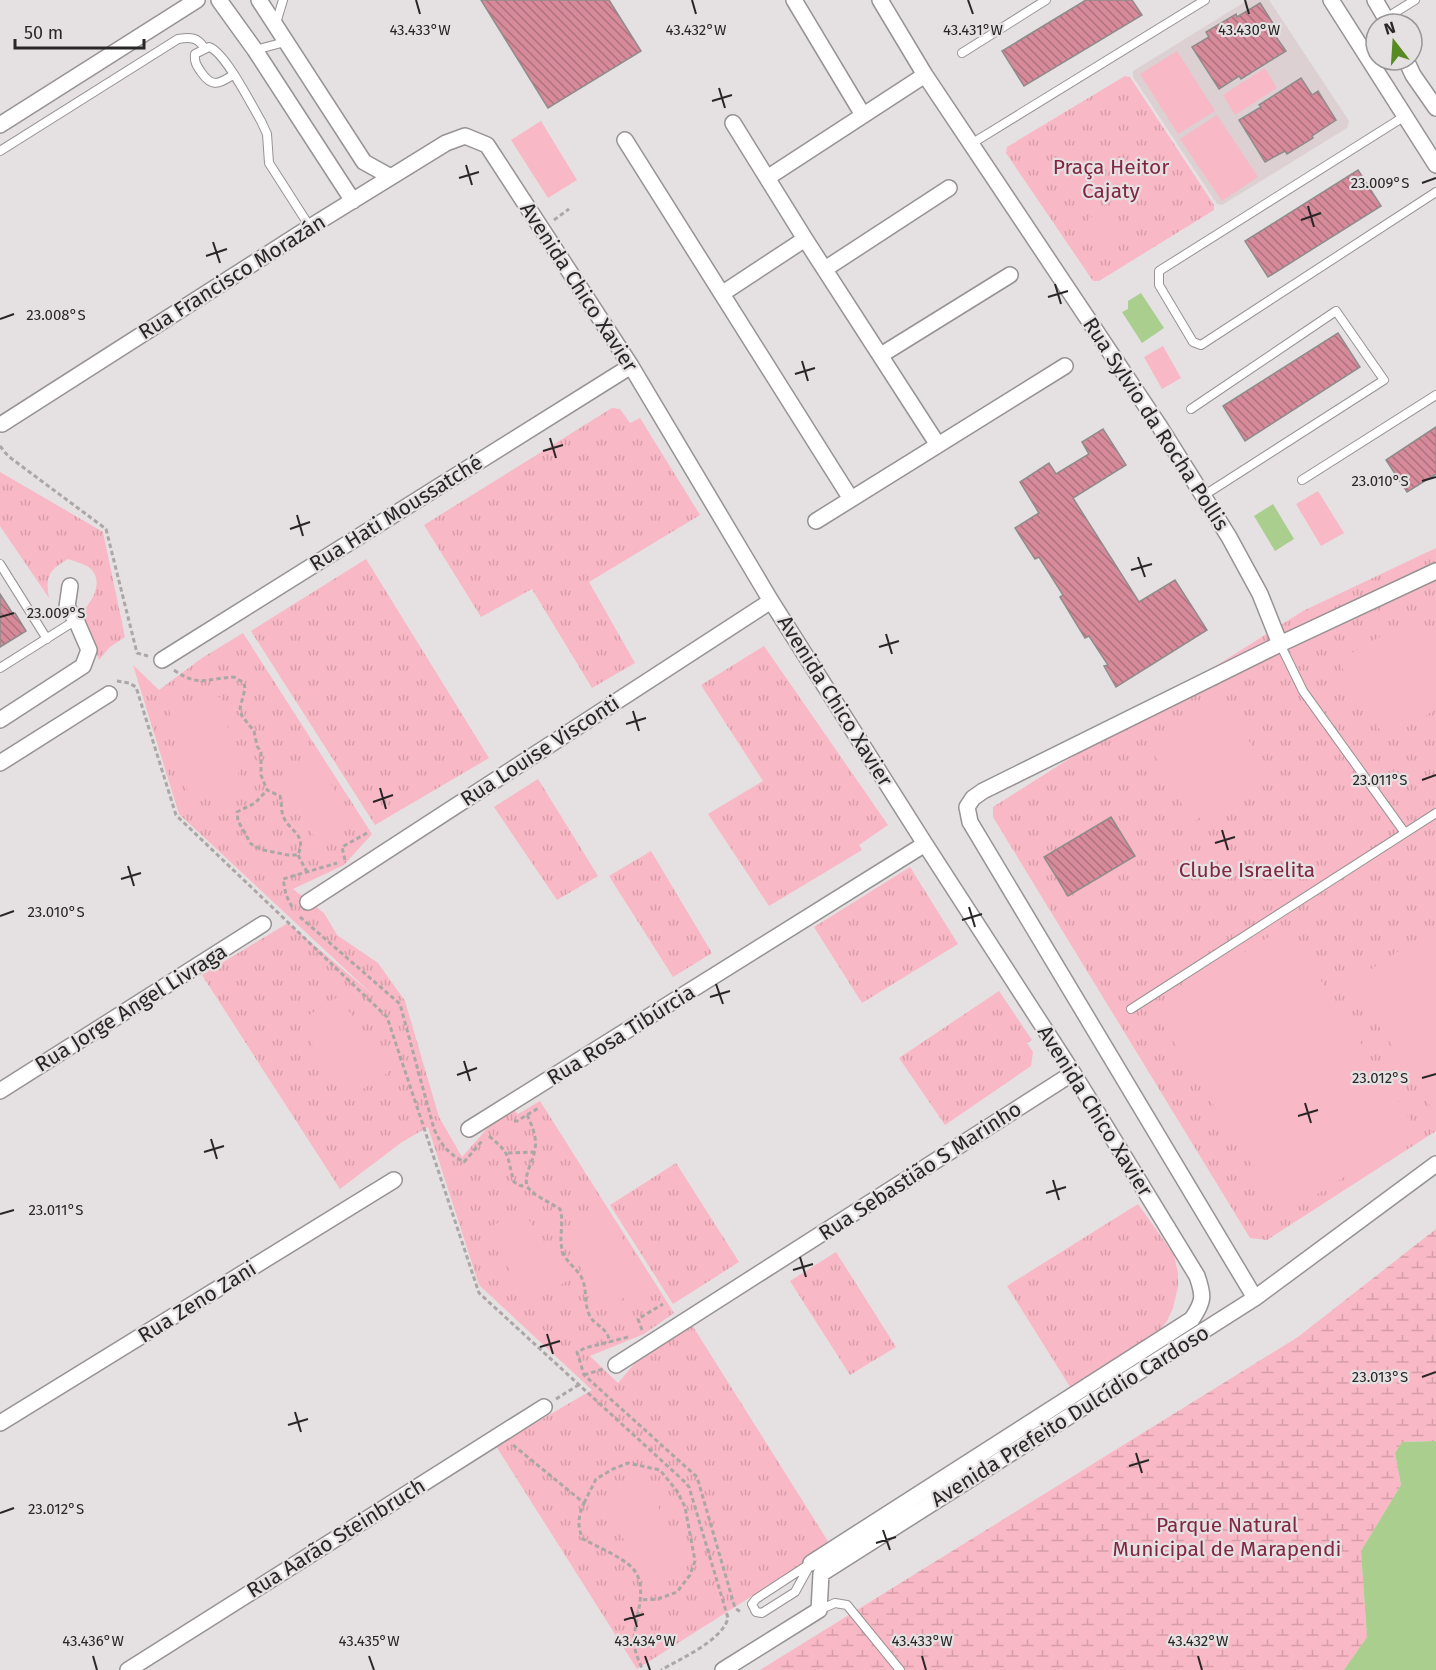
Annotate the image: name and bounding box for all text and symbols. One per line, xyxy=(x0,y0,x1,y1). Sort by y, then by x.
scale bar xyxy=(15,12,144,50)
north arrow xyxy=(1364,12,1424,72)
text: N xyxy=(1382,17,1398,39)
text: 43.433°W xyxy=(389,21,451,39)
text: 43.432°W xyxy=(665,21,727,39)
text: 43.431°W xyxy=(943,21,1004,39)
text: 43.430°W xyxy=(1218,21,1281,39)
text: 50 m xyxy=(24,22,63,44)
park label: Praça Heitor Cajaty xyxy=(1053,154,1169,204)
text: 23.009°S xyxy=(1351,174,1409,192)
street label: Avenida Chico Xavier xyxy=(514,197,644,377)
street label: Rua Francisco Morazán xyxy=(134,209,330,345)
text: 23.008°S xyxy=(26,306,86,324)
street label: Rua Sylvio da Rocha Pollis xyxy=(1077,313,1235,536)
street label: Rua Hati Moussatché xyxy=(305,449,487,577)
text: 23.010°S xyxy=(1351,472,1409,490)
text: 23.009°S xyxy=(27,604,85,622)
street label: Avenida Chico Xavier xyxy=(772,611,898,791)
street label: Rua Louise Visconti xyxy=(456,690,624,812)
text: 23.011°S xyxy=(1352,771,1408,789)
park label: Clube Israelita xyxy=(1179,857,1315,883)
text: 23.010°S xyxy=(27,903,85,921)
street label: Rua Jorge Angel Livraga xyxy=(30,938,232,1078)
street label: Rua Rosa Tibúrcia xyxy=(542,979,700,1091)
street label: Avenida Chico Xavier xyxy=(1032,1021,1158,1201)
text: 23.012°S xyxy=(1352,1069,1408,1087)
street label: Rua Sebastião S Marinho xyxy=(814,1096,1026,1246)
text: 23.011°S xyxy=(28,1201,84,1219)
street label: Rua Zeno Zani xyxy=(133,1255,261,1349)
street label: Avenida Prefeito Dulcídio Cardoso xyxy=(926,1319,1214,1513)
text: 23.013°S xyxy=(1352,1368,1408,1386)
street label: Rua Aarão Steinbruch xyxy=(242,1473,430,1603)
text: 23.012°S xyxy=(28,1500,84,1518)
park label: Parque Natural Municipal de Marapendi xyxy=(1113,1512,1341,1562)
text: 43.436°W xyxy=(62,1632,124,1650)
text: 43.435°W xyxy=(338,1632,400,1650)
text: 43.434°W xyxy=(614,1632,676,1650)
text: 43.433°W xyxy=(891,1632,953,1650)
text: 43.432°W xyxy=(1167,1632,1229,1650)

